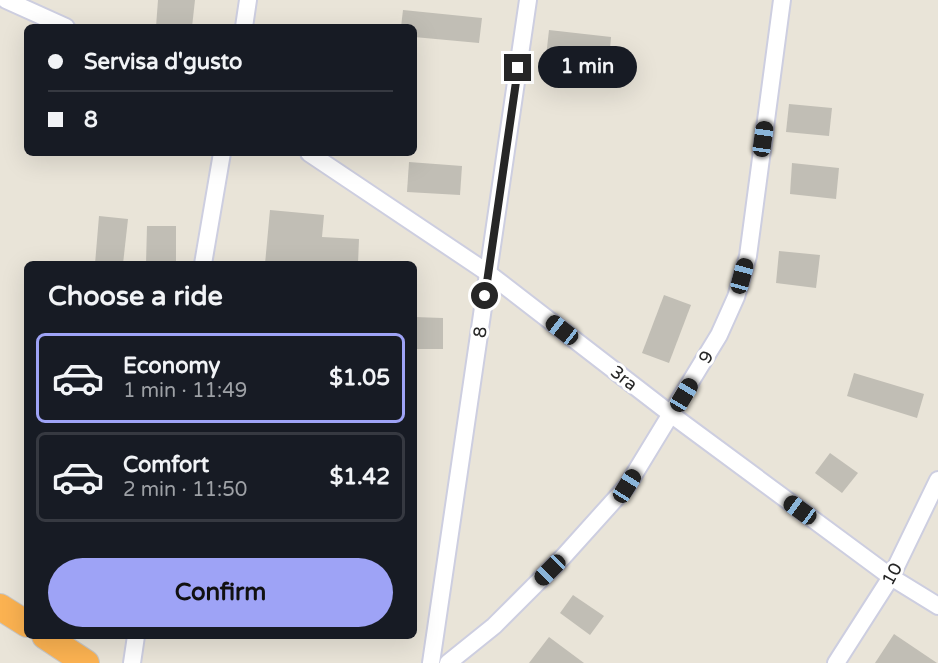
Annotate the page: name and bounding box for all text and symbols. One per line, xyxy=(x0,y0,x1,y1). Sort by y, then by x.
callout: 1 min xyxy=(539,47,638,89)
text: Servisa d'gusto xyxy=(84,49,242,75)
route end xyxy=(504,54,531,81)
text: 1 min xyxy=(561,55,614,79)
text: 8 xyxy=(84,107,98,133)
car xyxy=(752,120,774,158)
car xyxy=(729,256,755,296)
text: Choose a ride xyxy=(48,280,223,313)
route start xyxy=(471,282,498,309)
car xyxy=(542,312,582,348)
street label: 8 xyxy=(468,325,492,339)
street label: 9 xyxy=(694,346,718,368)
icon: car xyxy=(51,351,105,405)
text: Economy xyxy=(123,353,220,379)
street label: 3ra xyxy=(606,361,642,395)
text: $1.05 xyxy=(329,365,390,391)
car xyxy=(667,375,701,415)
text: 1 min · 11:49 xyxy=(123,379,247,403)
icon: car xyxy=(51,450,105,504)
text: Comfort xyxy=(123,452,209,478)
text: $1.42 xyxy=(330,464,390,490)
car xyxy=(610,466,644,506)
text: 2 min · 11:50 xyxy=(123,478,247,502)
car xyxy=(780,492,820,528)
car xyxy=(531,551,569,589)
button: Confirm xyxy=(48,558,393,627)
street label: 10 xyxy=(877,559,907,589)

